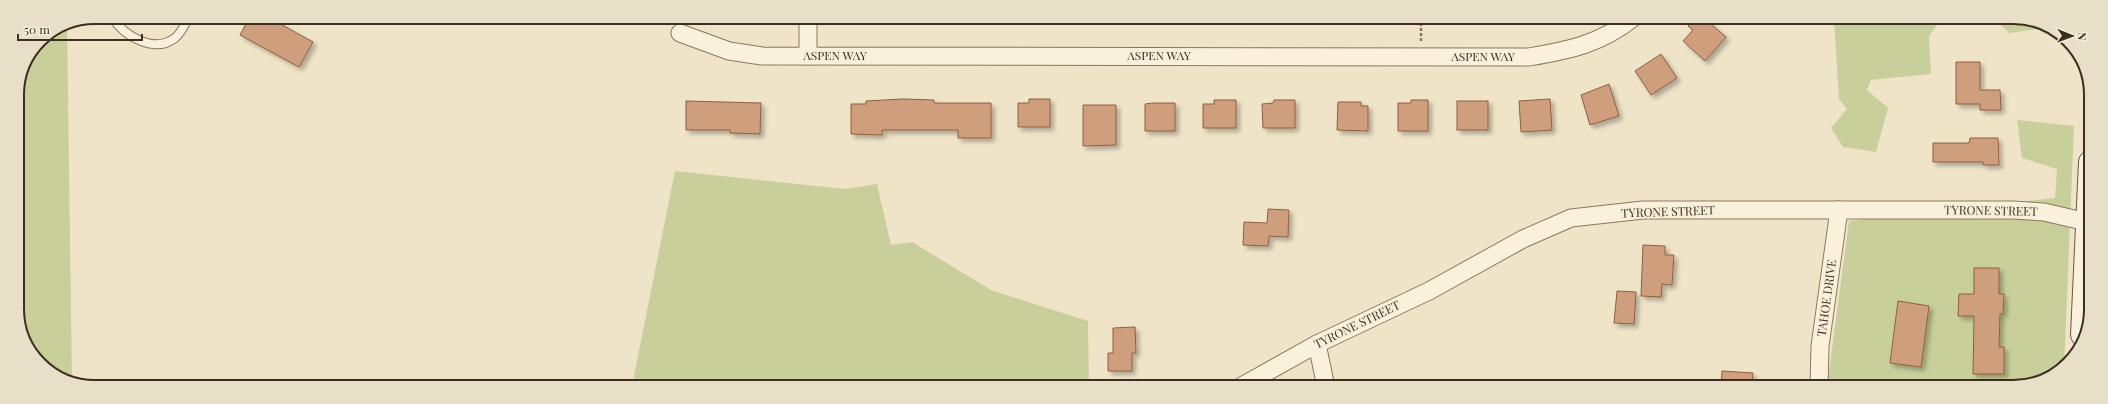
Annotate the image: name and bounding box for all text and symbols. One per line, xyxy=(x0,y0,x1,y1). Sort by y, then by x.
scale bar xyxy=(18,16,142,42)
north arrow xyxy=(2052,16,2092,56)
text: 50 m xyxy=(24,21,50,37)
text: N xyxy=(2075,32,2090,40)
street label: ASPEN WAY xyxy=(802,47,868,63)
street label: ASPEN WAY xyxy=(1126,47,1192,63)
street label: ASPEN WAY xyxy=(1450,48,1516,64)
street label: TYRONE STREET xyxy=(1621,201,1716,221)
street label: TYRONE STREET xyxy=(1944,201,2039,219)
street label: TAHOE DRIVE xyxy=(1813,258,1839,337)
street label: TYRONE STREET xyxy=(1311,296,1403,352)

